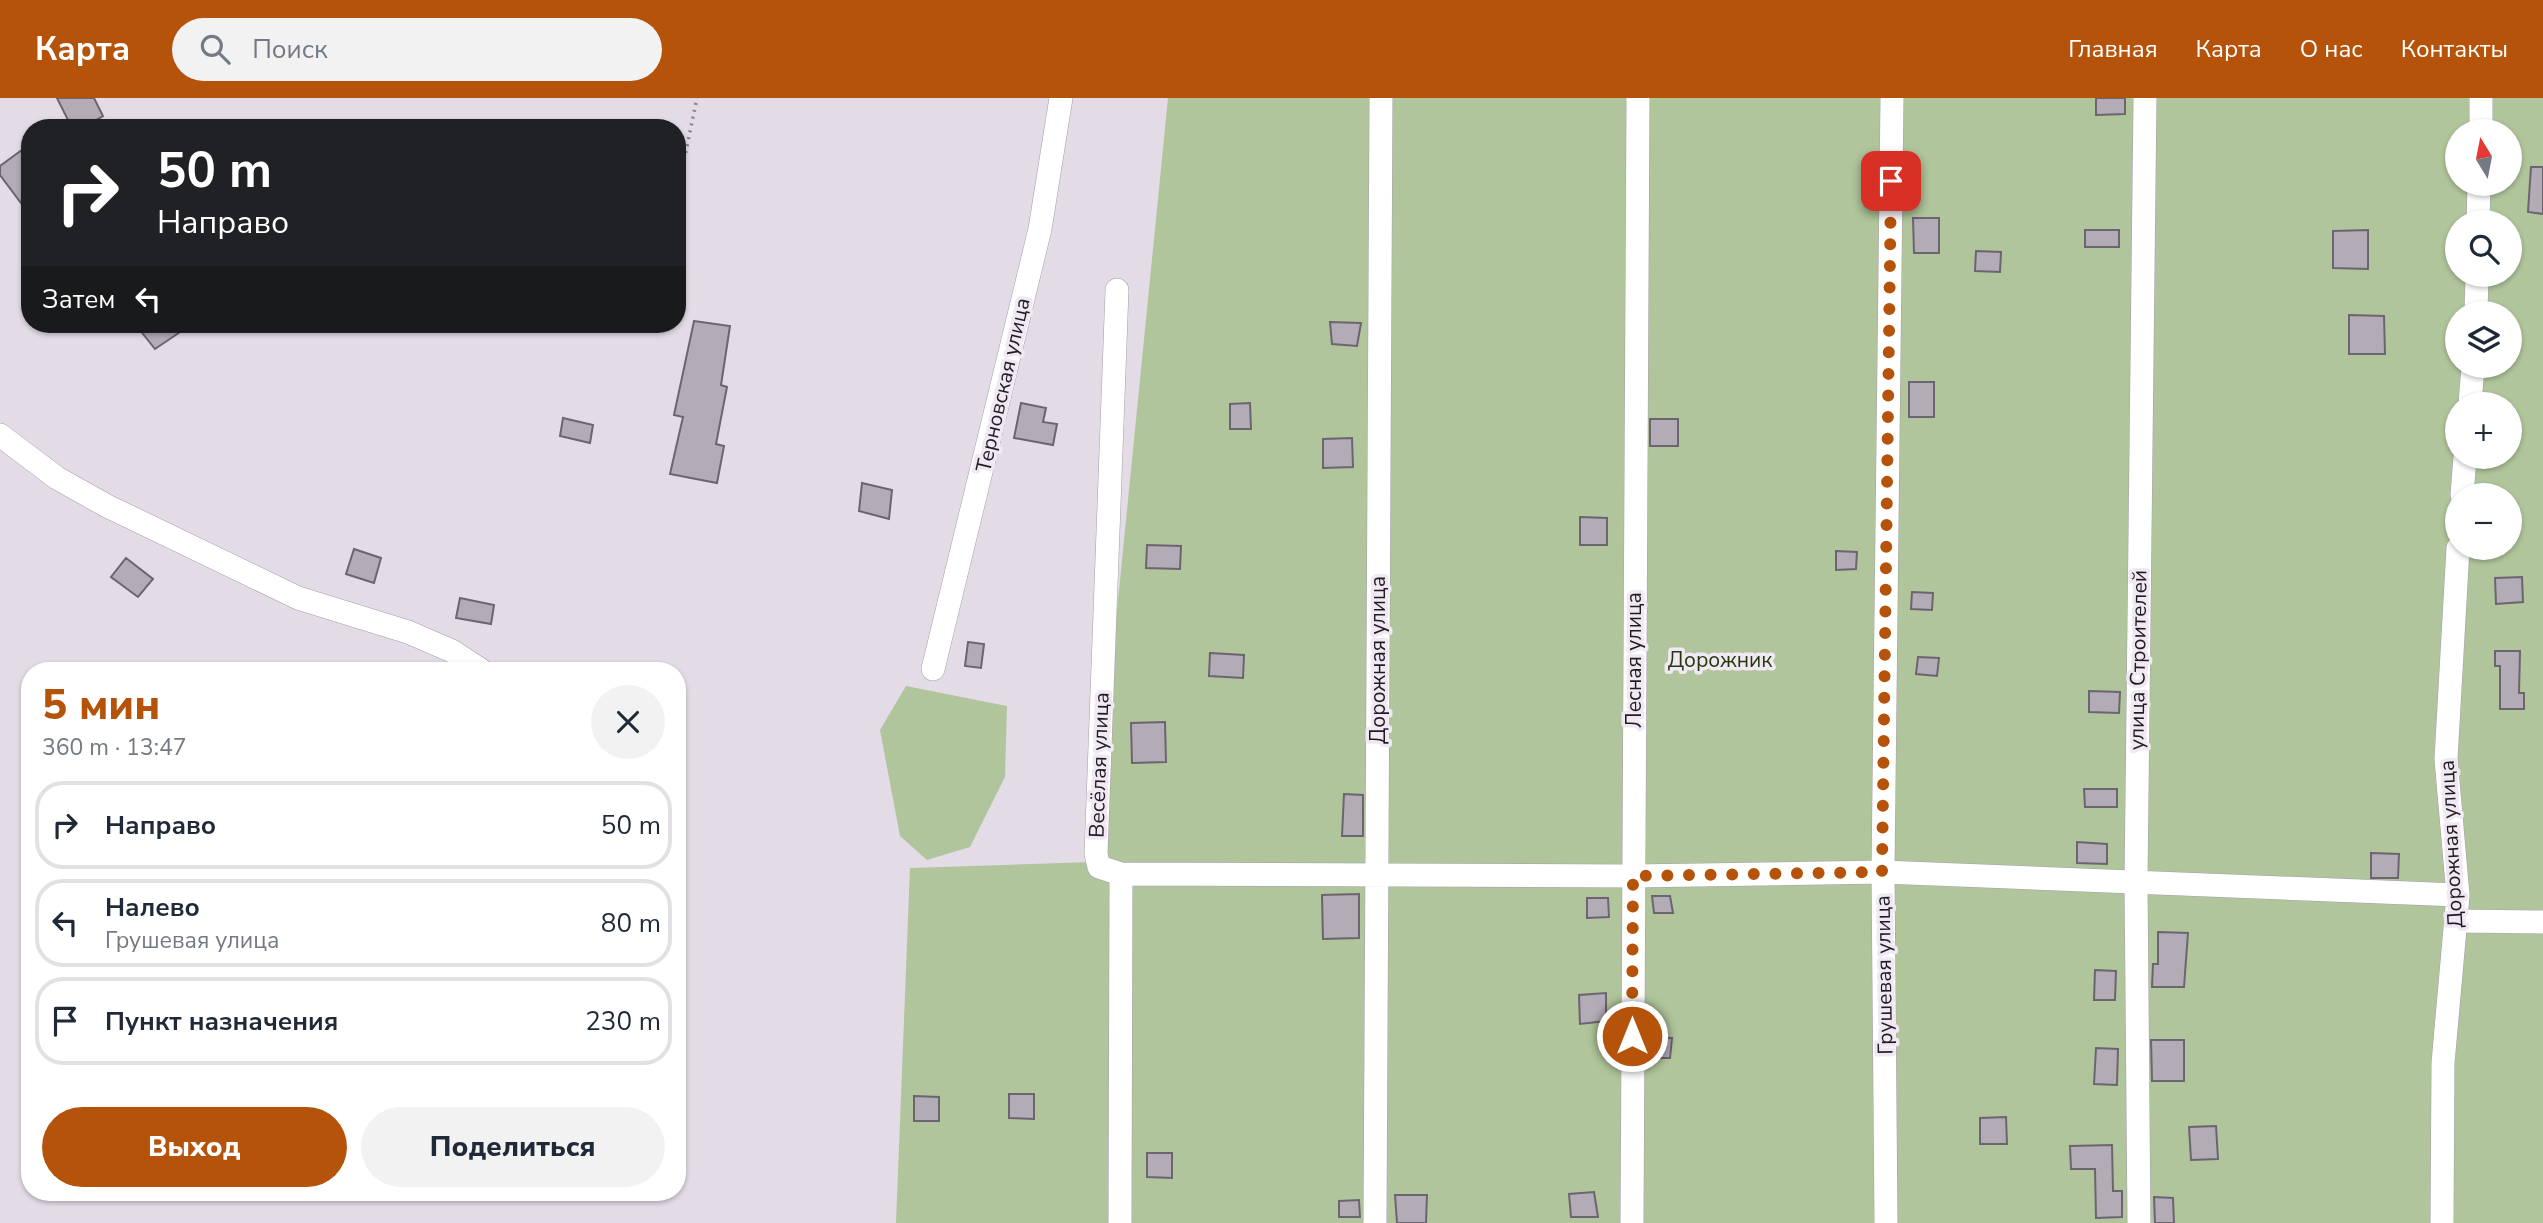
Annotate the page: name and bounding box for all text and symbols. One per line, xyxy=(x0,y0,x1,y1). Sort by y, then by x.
search box xyxy=(172,18,662,81)
text: Карта xyxy=(35,27,130,72)
icon: search xyxy=(196,30,234,68)
text: Поиск xyxy=(252,32,328,67)
text: Главная xyxy=(2068,33,2158,65)
text: Карта xyxy=(2196,33,2262,65)
text: О нас xyxy=(2300,33,2363,65)
text: Контакты xyxy=(2401,33,2508,65)
north arrow xyxy=(2445,119,2522,196)
map controls xyxy=(2445,119,2522,560)
text: 50 m xyxy=(157,137,272,204)
icon: right xyxy=(42,147,133,238)
pin xyxy=(1861,151,1921,211)
icon: arrive xyxy=(1872,162,1910,200)
text: Направо xyxy=(157,201,289,244)
button: search xyxy=(2445,210,2522,287)
icon: left xyxy=(129,280,167,318)
text: Затем xyxy=(42,282,115,317)
street label: Терновская улица xyxy=(969,295,1037,475)
button: layers xyxy=(2445,301,2522,378)
button: + xyxy=(2445,392,2522,469)
button: − xyxy=(2445,483,2522,560)
street label: улица Строителей xyxy=(2122,570,2154,750)
street label: Дорожная улица xyxy=(1364,576,1392,744)
street label: Лесная улица xyxy=(1620,592,1648,728)
park label: Дорожник xyxy=(1668,646,1773,674)
text: 5 мин xyxy=(42,677,160,734)
button: close xyxy=(591,685,665,759)
street label: Весёлая улица xyxy=(1082,692,1116,838)
text: 360 m · 13:47 xyxy=(42,732,187,763)
street label: Дорожная улица xyxy=(2433,759,2469,929)
icon: right xyxy=(46,806,84,844)
text: Направо xyxy=(105,808,216,843)
text: 50 m xyxy=(601,808,661,843)
text: Налево xyxy=(105,890,200,925)
street label: Грушевая улица xyxy=(1869,895,1899,1055)
icon: left xyxy=(46,904,84,942)
text: 80 m xyxy=(601,906,661,941)
text: Грушевая улица xyxy=(105,925,279,956)
position arrow xyxy=(1595,999,1669,1073)
icon: arrive xyxy=(46,1002,84,1040)
text: Пункт назначения xyxy=(105,1004,338,1039)
text: 230 m xyxy=(585,1004,661,1039)
button: Выход xyxy=(42,1107,347,1187)
button: Поделиться xyxy=(361,1107,665,1187)

